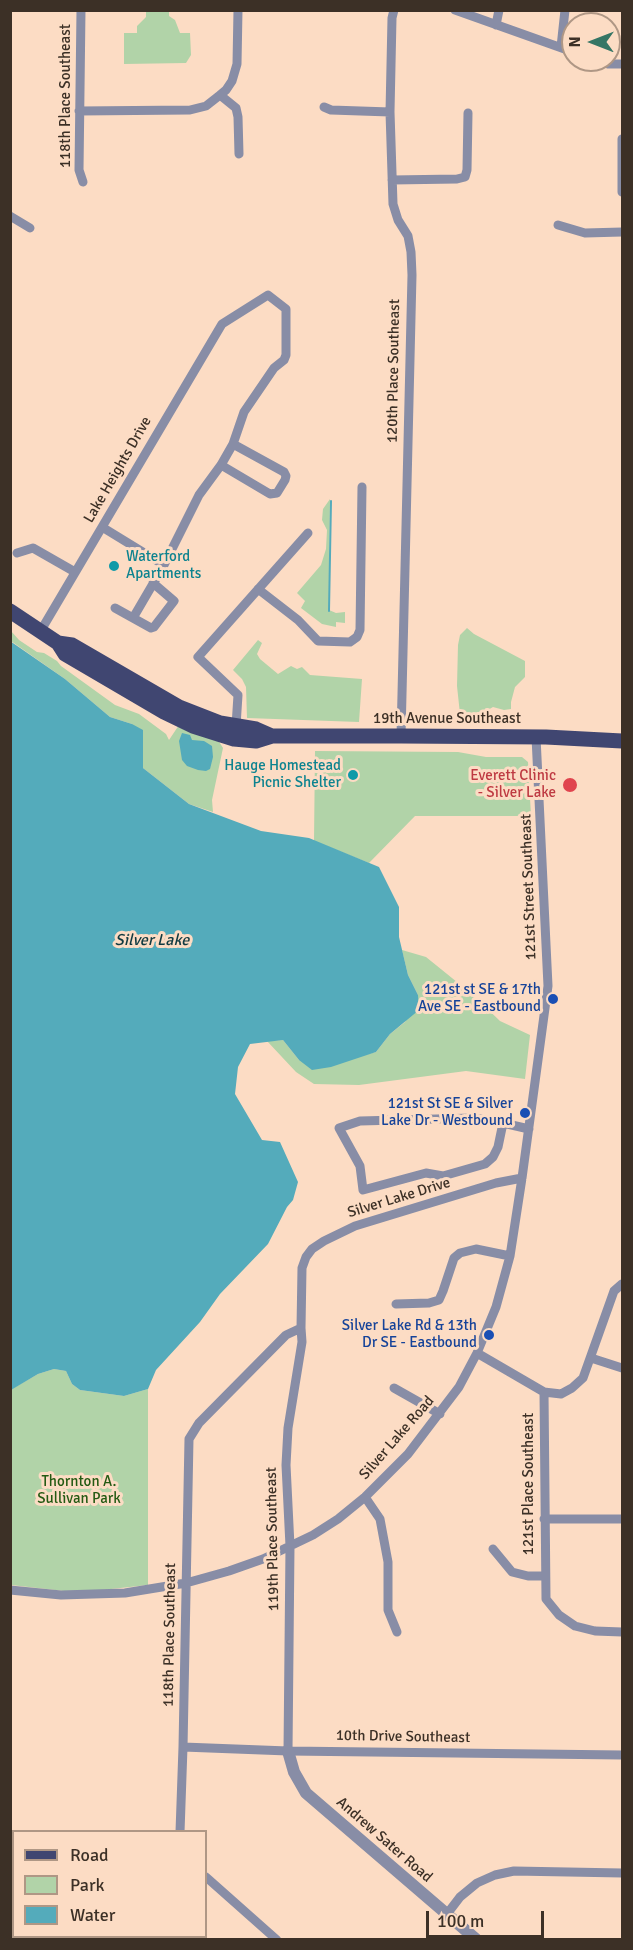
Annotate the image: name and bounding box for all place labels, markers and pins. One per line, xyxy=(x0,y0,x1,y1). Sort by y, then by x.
place label: Waterford Apartments xyxy=(126,548,201,583)
marker: Waterford Apartments xyxy=(107,559,121,573)
place label: Hauge Homestead Picnic Shelter xyxy=(224,757,341,792)
place label: Everett Clinic - Silver Lake xyxy=(470,767,556,802)
marker: Hauge Homestead Picnic Shelter xyxy=(346,768,360,782)
marker: Everett Clinic - Silver Lake xyxy=(561,776,579,794)
place label: 121st st SE & 17th Ave SE - Eastbound xyxy=(418,981,541,1016)
marker: 121st st SE & 17th Ave SE - Eastbound xyxy=(546,992,560,1006)
place label: 121st St SE & Silver Lake Dr - Westbound xyxy=(381,1095,513,1130)
marker: 121st St SE & Silver Lake Dr - Westbound xyxy=(518,1106,532,1120)
place label: Silver Lake Rd & 13th Dr SE - Eastbound xyxy=(342,1317,477,1352)
marker: Silver Lake Rd & 13th Dr SE - Eastbound xyxy=(482,1328,496,1342)

